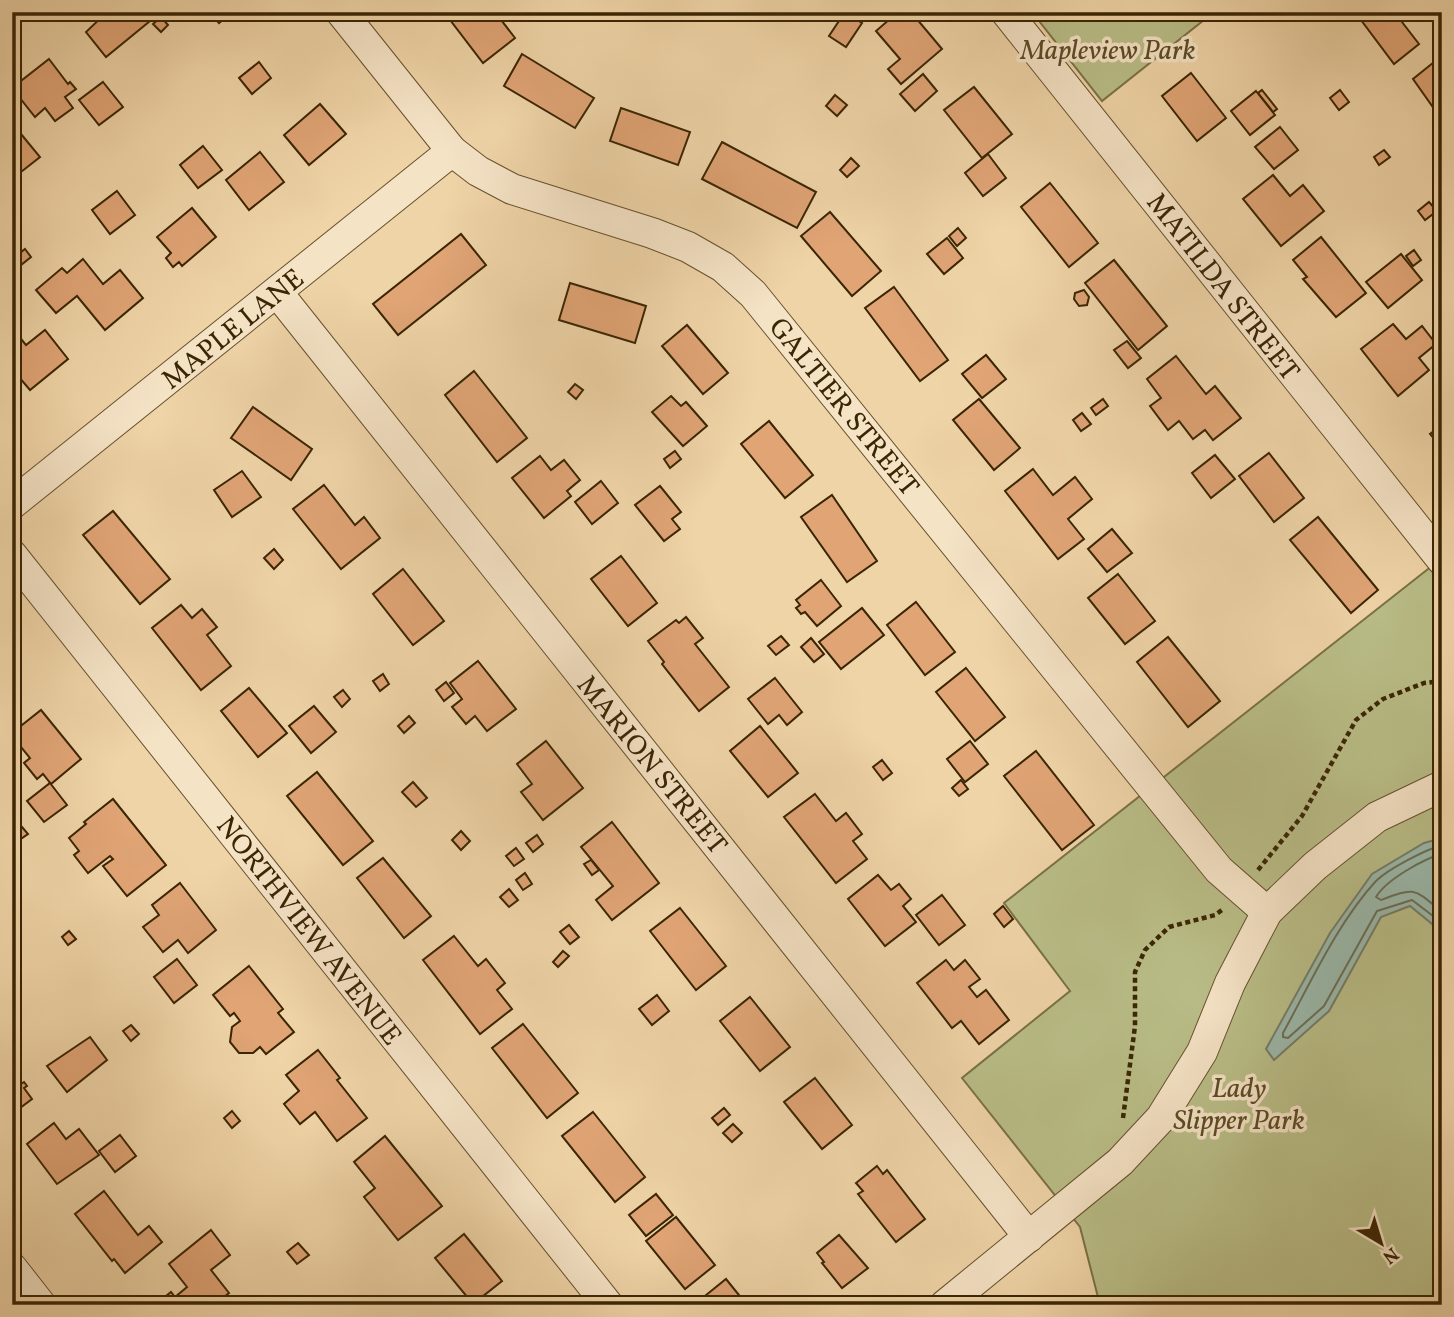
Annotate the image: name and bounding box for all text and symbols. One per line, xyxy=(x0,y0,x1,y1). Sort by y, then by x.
park label: Mapleview Park xyxy=(1020,32,1195,71)
street label: MATILDA STREET xyxy=(1136,185,1308,390)
street label: MAPLE LANE xyxy=(154,260,313,400)
street label: GALTIER STREET xyxy=(759,310,927,505)
street label: MARION STREET xyxy=(567,668,736,863)
street label: NORTHVIEW AVENUE xyxy=(206,809,410,1054)
park label: Lady Slipper Park xyxy=(1173,1070,1305,1141)
north arrow xyxy=(1346,1208,1416,1278)
text: N xyxy=(1377,1240,1404,1269)

